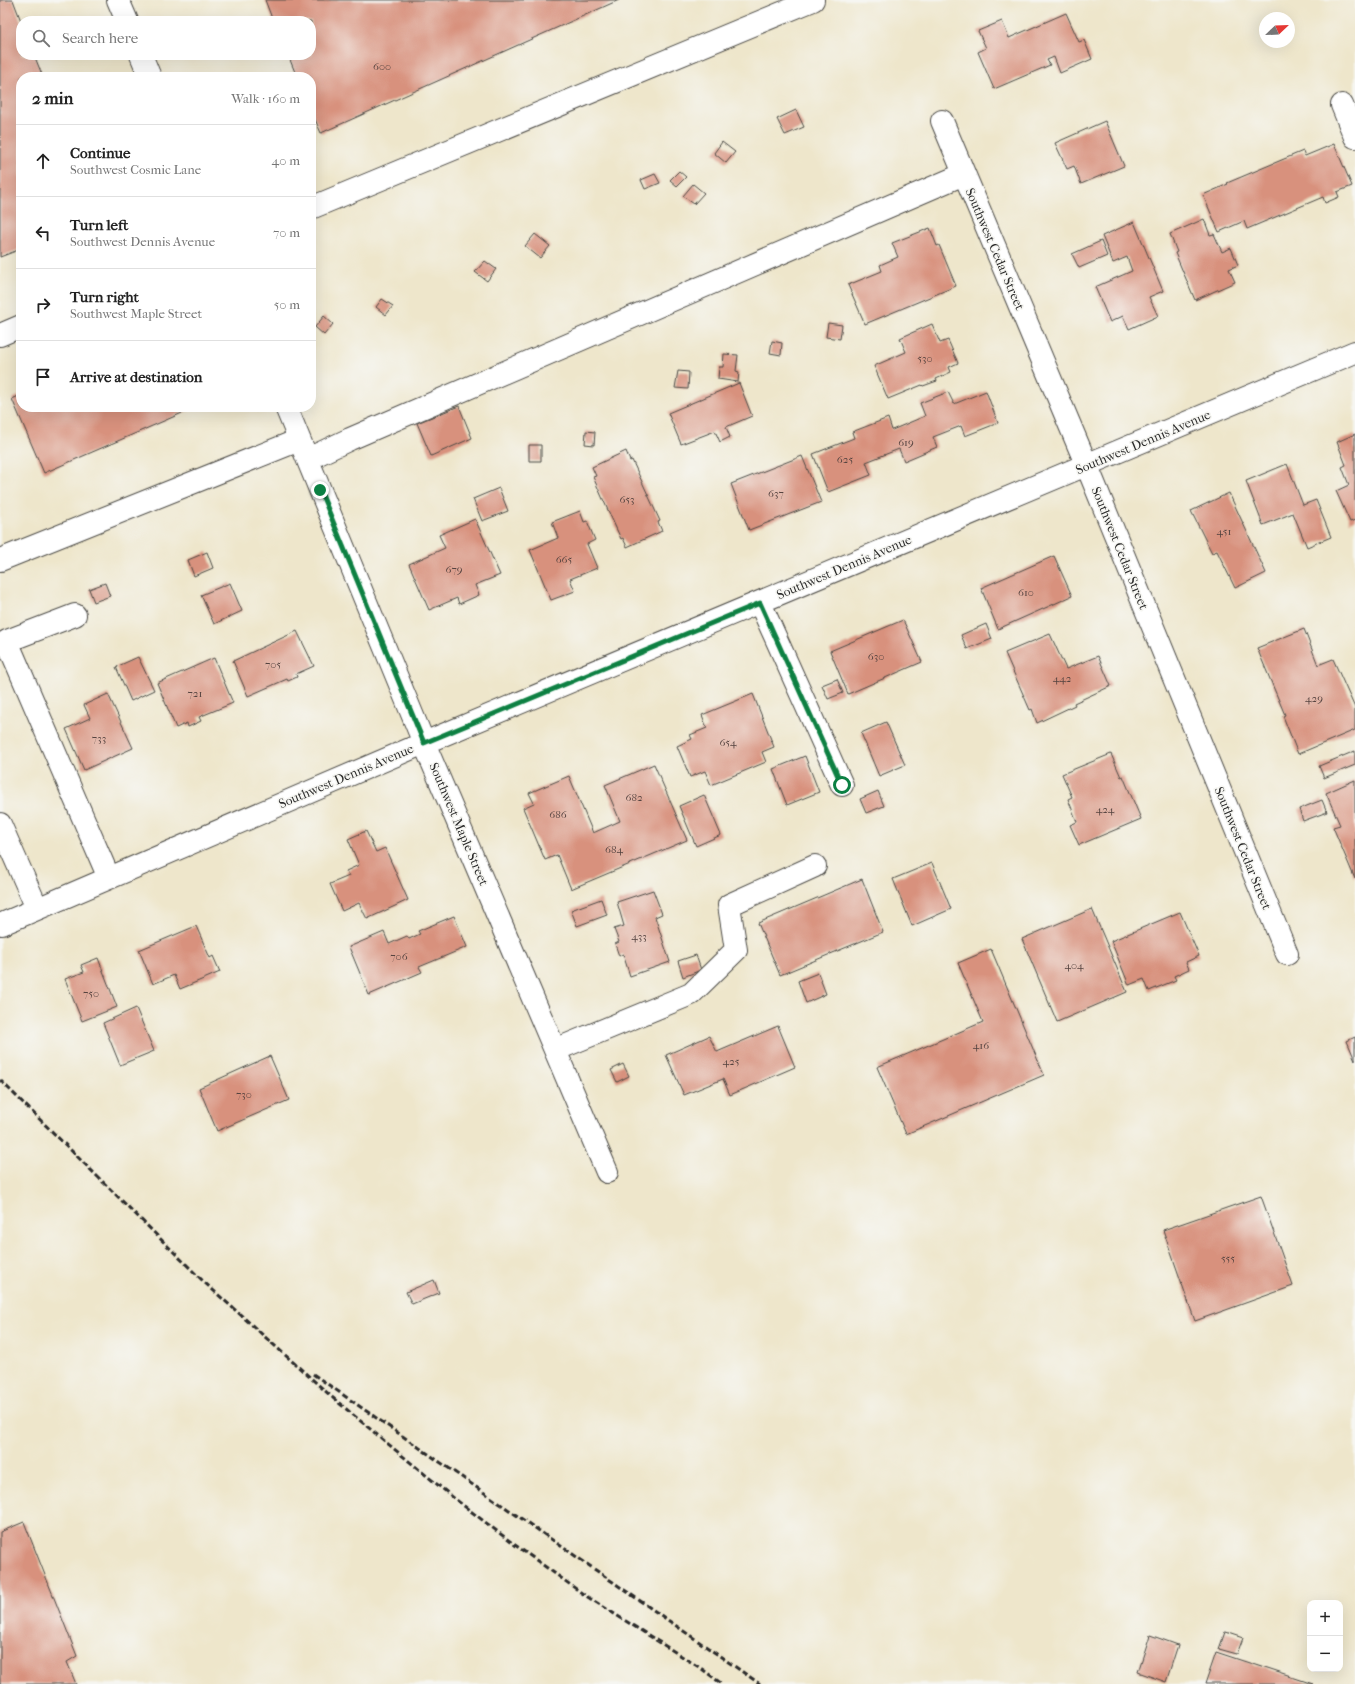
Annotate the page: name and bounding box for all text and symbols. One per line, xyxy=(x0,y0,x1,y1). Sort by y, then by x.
north arrow xyxy=(1259,12,1295,48)
search box xyxy=(16,16,316,60)
icon: search xyxy=(30,27,52,49)
text: Search here xyxy=(62,29,138,47)
house number: 600 xyxy=(373,60,391,73)
text: 2 min xyxy=(32,88,73,108)
text: Walk · 160 m xyxy=(231,91,300,106)
text: Continue xyxy=(70,144,130,162)
icon: ahead xyxy=(32,150,54,172)
text: 40 m xyxy=(272,153,300,168)
text: Southwest Cosmic Lane xyxy=(70,162,201,177)
street label: Southwest Cedar Street xyxy=(962,186,1028,313)
text: Turn left xyxy=(70,216,128,234)
icon: left xyxy=(32,222,54,244)
text: 70 m xyxy=(273,225,300,240)
text: Southwest Dennis Avenue xyxy=(70,234,215,249)
text: Turn right xyxy=(70,288,139,306)
icon: right xyxy=(32,294,54,316)
text: 50 m xyxy=(274,297,300,312)
text: Southwest Maple Street xyxy=(70,306,202,321)
house number: 530 xyxy=(917,352,933,365)
icon: arrive xyxy=(32,366,54,388)
text: Arrive at destination xyxy=(70,368,202,386)
street label: Southwest Dennis Avenue xyxy=(1073,407,1213,477)
house number: 619 xyxy=(898,436,914,449)
house number: 625 xyxy=(837,453,853,466)
route end xyxy=(311,481,329,499)
street label: Southwest Cedar Street xyxy=(1088,484,1152,612)
house number: 637 xyxy=(768,487,784,500)
house number: 653 xyxy=(619,493,635,506)
house number: 451 xyxy=(1217,525,1232,538)
street label: Southwest Dennis Avenue xyxy=(774,532,914,602)
house number: 665 xyxy=(556,553,573,566)
house number: 679 xyxy=(446,563,463,576)
house number: 610 xyxy=(1018,586,1034,599)
house number: 630 xyxy=(868,650,884,663)
house number: 705 xyxy=(265,658,281,671)
house number: 442 xyxy=(1053,672,1072,685)
house number: 721 xyxy=(188,687,202,700)
house number: 429 xyxy=(1305,692,1323,705)
house number: 733 xyxy=(92,732,106,745)
house number: 654 xyxy=(719,736,737,749)
street label: Southwest Dennis Avenue xyxy=(276,741,416,811)
street label: Southwest Maple Street xyxy=(426,760,492,888)
route start xyxy=(833,776,851,794)
street label: Southwest Cedar Street xyxy=(1211,784,1275,912)
house number: 682 xyxy=(625,791,643,804)
house number: 424 xyxy=(1096,803,1115,816)
house number: 686 xyxy=(549,808,567,821)
house number: 684 xyxy=(605,843,623,856)
house number: 433 xyxy=(631,930,647,943)
house number: 706 xyxy=(390,950,408,963)
house number: 404 xyxy=(1065,959,1084,972)
house number: 750 xyxy=(83,987,99,1000)
house number: 416 xyxy=(973,1039,989,1052)
house number: 425 xyxy=(723,1055,740,1068)
house number: 730 xyxy=(236,1088,252,1101)
house number: 555 xyxy=(1221,1252,1235,1265)
map controls xyxy=(1307,1600,1343,1672)
button: + xyxy=(1307,1600,1343,1636)
button: − xyxy=(1307,1636,1343,1672)

